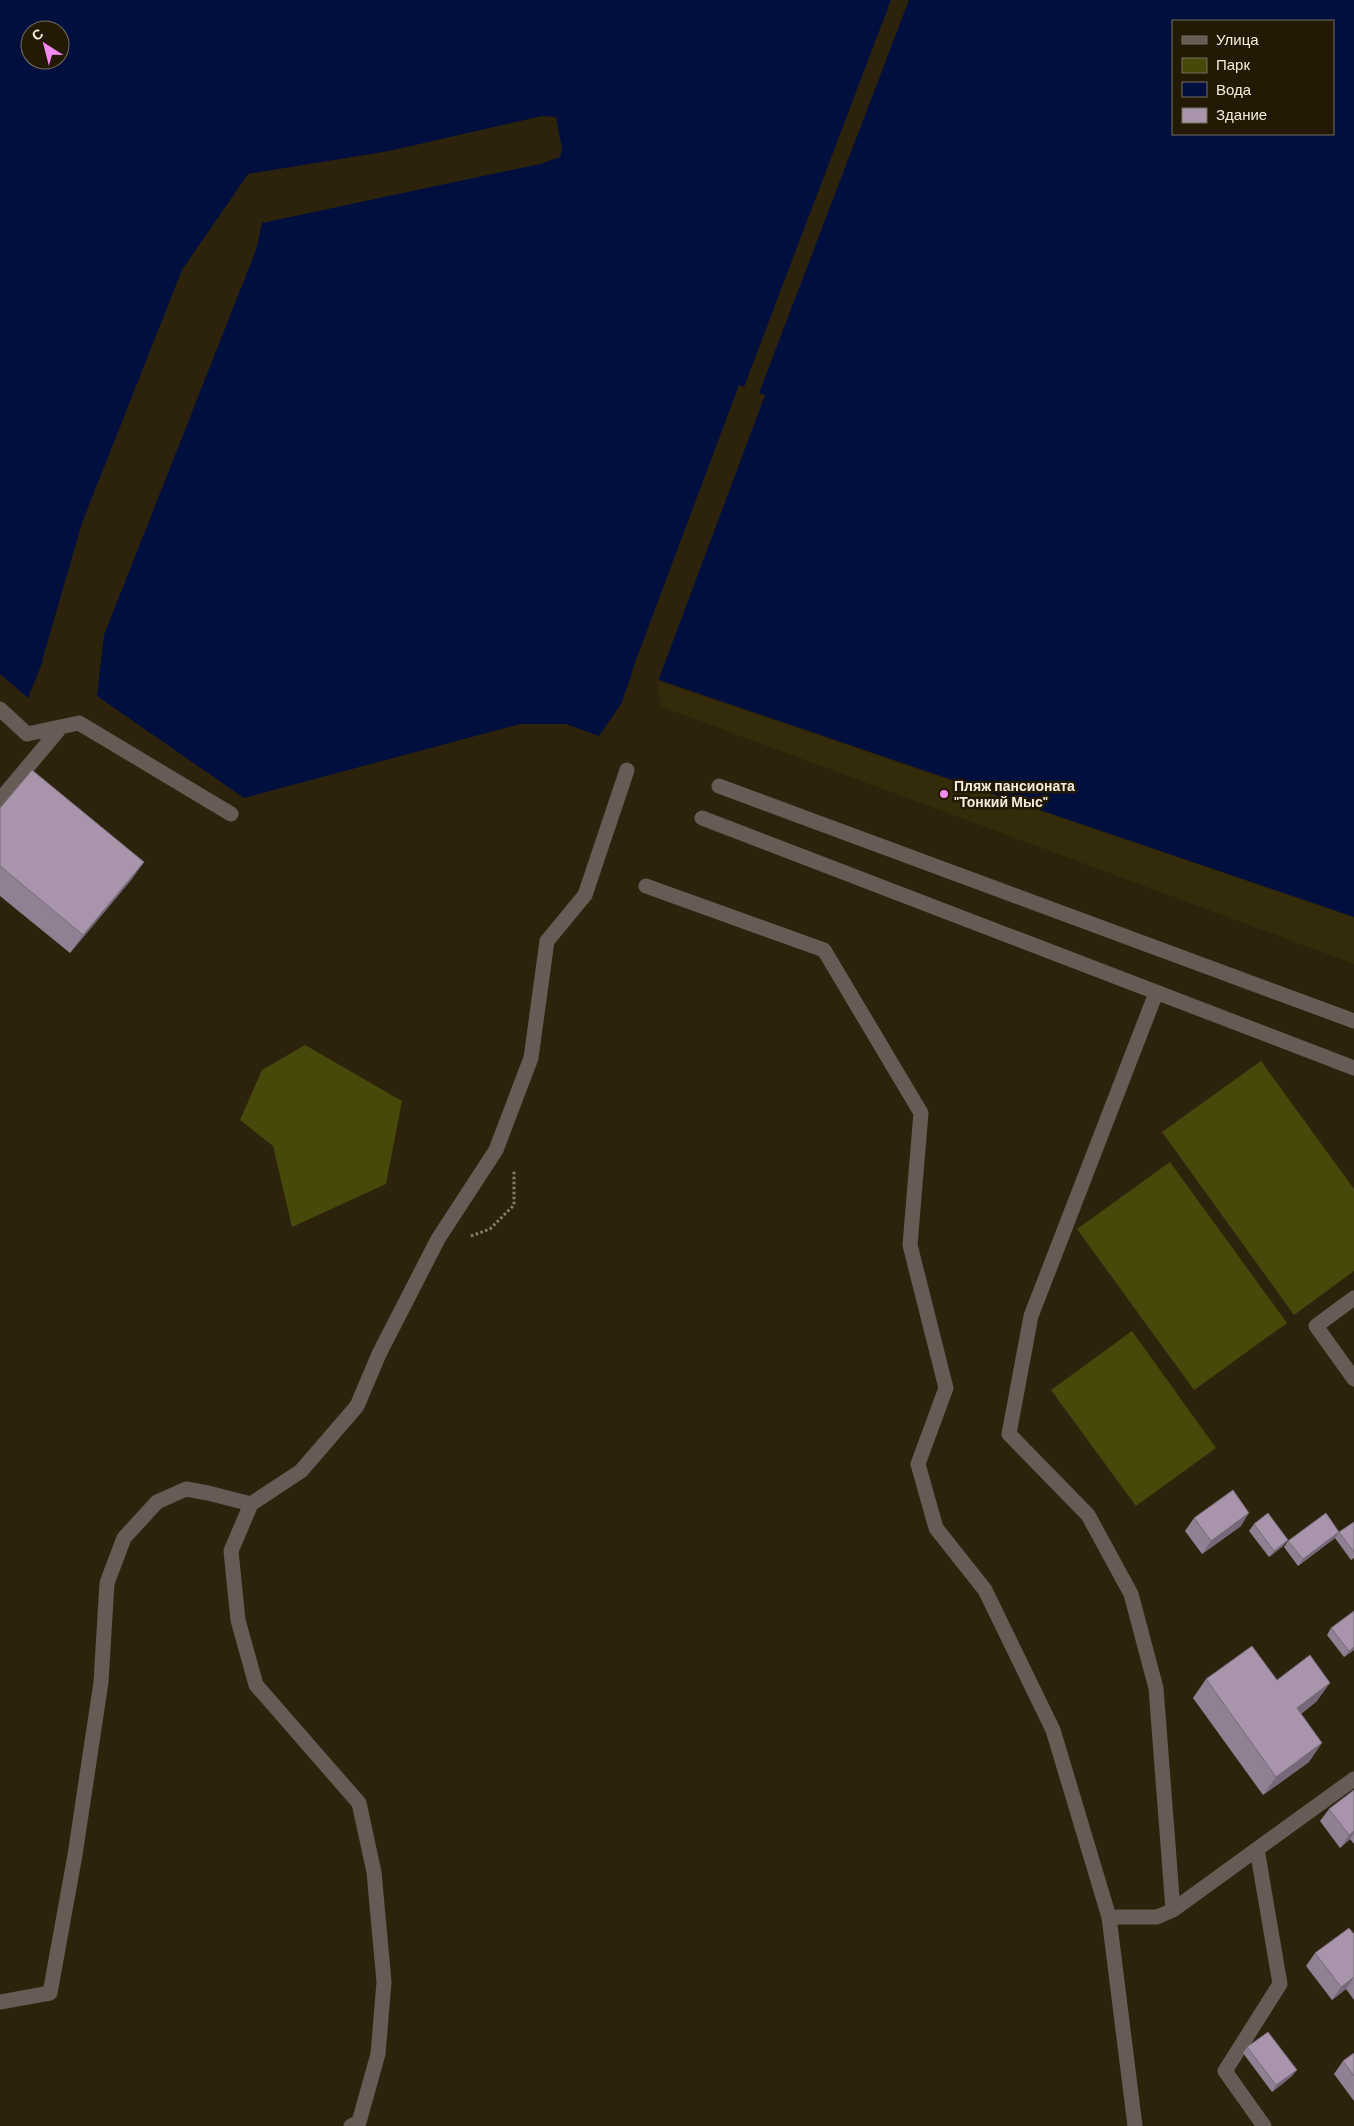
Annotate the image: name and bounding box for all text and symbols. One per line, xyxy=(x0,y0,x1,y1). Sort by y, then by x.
north arrow xyxy=(20,20,70,70)
legend xyxy=(1172,20,1334,135)
text: С xyxy=(28,24,47,45)
text: Улица xyxy=(1216,30,1259,50)
text: Парк xyxy=(1216,55,1250,75)
text: Вода xyxy=(1216,80,1252,100)
text: Здание xyxy=(1216,105,1267,125)
place label: Пляж пансионата "Тонкий Мыс" xyxy=(954,777,1075,811)
marker: Пляж пансионата "Тонкий Мыс" xyxy=(938,788,950,800)

